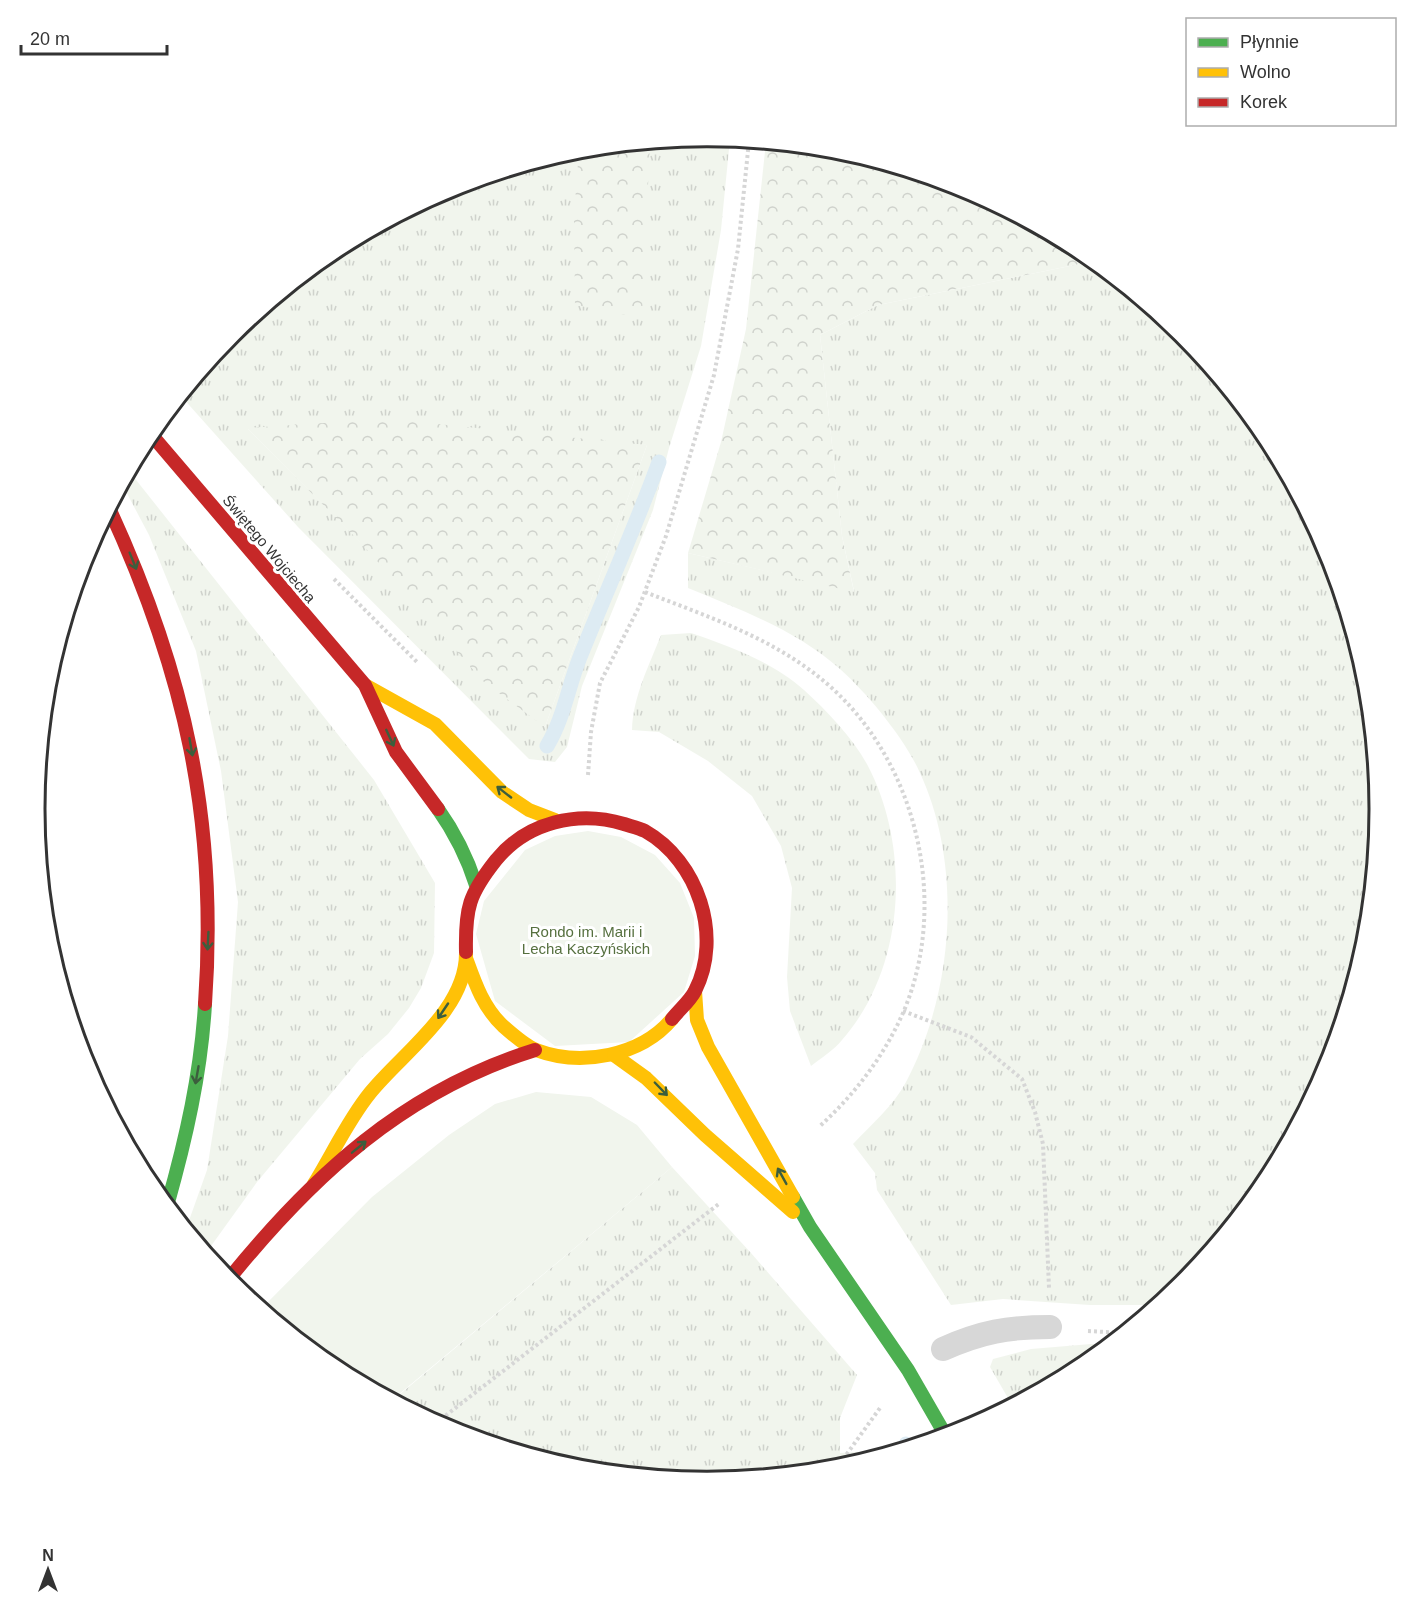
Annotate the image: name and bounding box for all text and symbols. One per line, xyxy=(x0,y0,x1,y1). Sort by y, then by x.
scale bar xyxy=(21,18,166,56)
legend xyxy=(1186,18,1396,126)
text: 20 m xyxy=(30,29,70,49)
text: Płynnie xyxy=(1240,32,1299,52)
text: Wolno xyxy=(1240,62,1291,82)
text: Korek xyxy=(1240,92,1288,112)
street label: Świętego Wojciecha xyxy=(220,492,320,606)
one-way arrow xyxy=(129,551,140,570)
one-way arrow xyxy=(384,729,396,747)
one-way arrow xyxy=(186,737,197,756)
one-way arrow xyxy=(496,786,512,799)
park label: Rondo im. Marii i Lecha Kaczyńskich xyxy=(522,923,650,957)
one-way arrow xyxy=(203,930,214,950)
one-way arrow xyxy=(437,1003,449,1019)
one-way arrow xyxy=(191,1065,202,1084)
one-way arrow xyxy=(653,1082,668,1097)
one-way arrow xyxy=(351,1140,367,1153)
one-way arrow xyxy=(776,1168,788,1185)
north arrow xyxy=(18,1540,78,1600)
text: N xyxy=(42,1547,54,1564)

